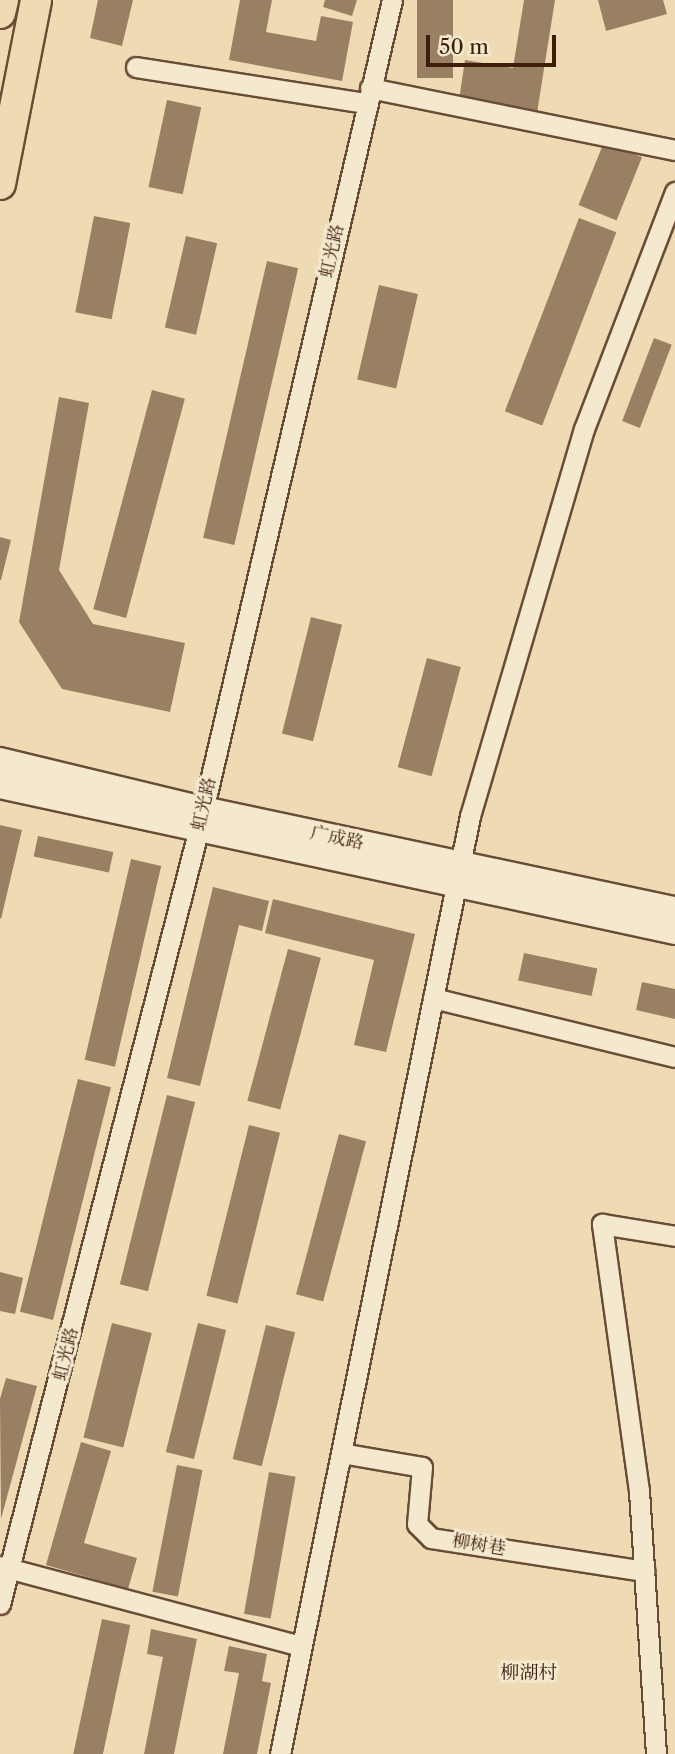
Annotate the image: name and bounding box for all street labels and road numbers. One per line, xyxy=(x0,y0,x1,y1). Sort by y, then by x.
street label: 虹光路 xyxy=(315,222,349,280)
street label: 虹光路 xyxy=(187,775,221,833)
street label: 广成路 xyxy=(308,822,366,854)
street label: 虹光路 xyxy=(49,1325,83,1383)
street label: 柳树巷 xyxy=(451,1530,507,1560)

